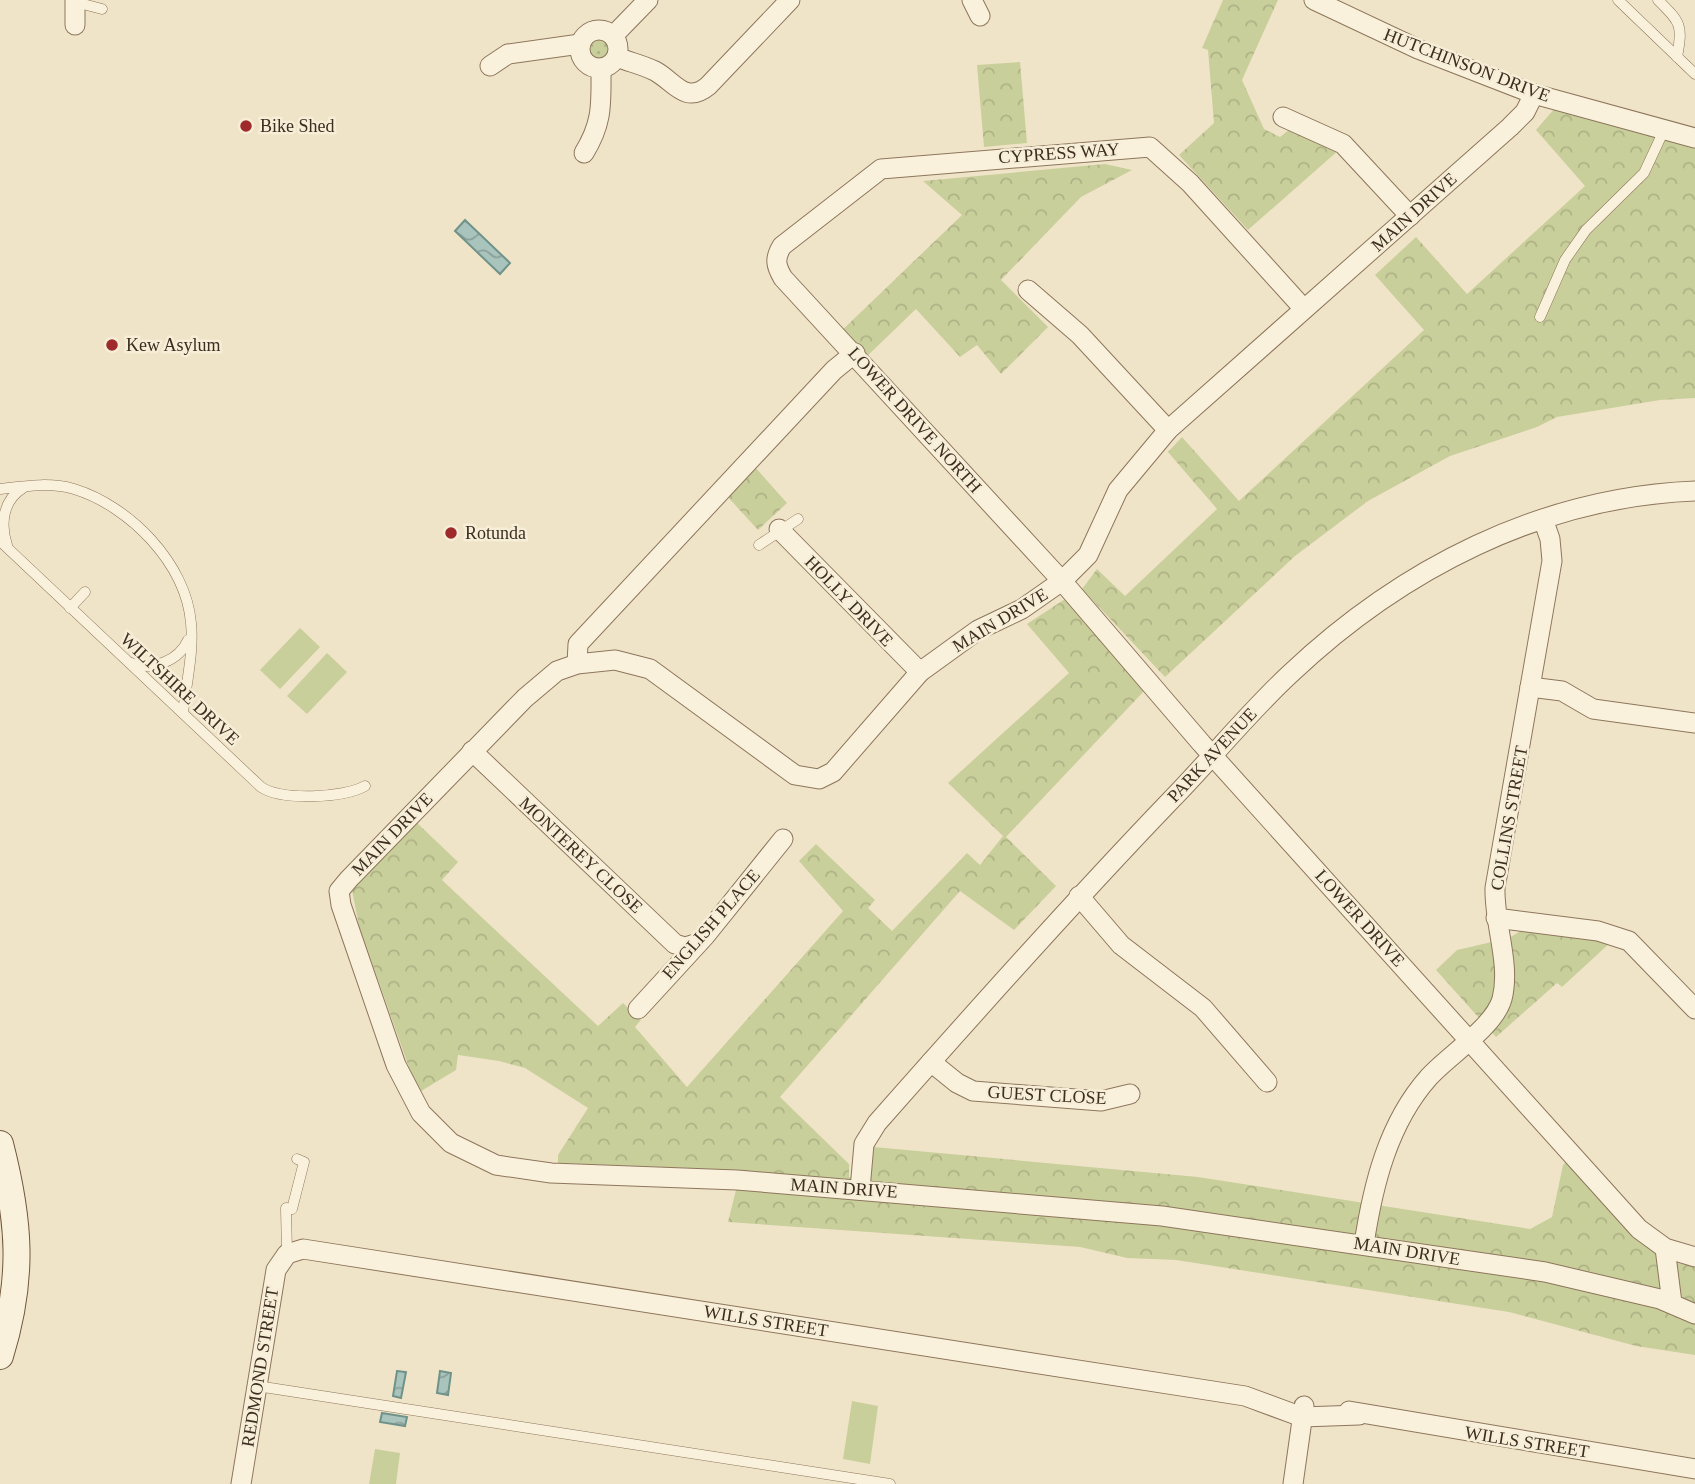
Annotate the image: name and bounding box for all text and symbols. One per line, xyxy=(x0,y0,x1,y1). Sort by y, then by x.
street label: HUTCHINSON DRIVE xyxy=(1381,24,1553,106)
place label: Bike Shed xyxy=(260,116,335,136)
marker: Bike Shed xyxy=(238,118,254,134)
street label: CYPRESS WAY xyxy=(998,139,1120,167)
street label: MAIN DRIVE xyxy=(1367,169,1461,255)
place label: Kew Asylum xyxy=(126,335,221,355)
marker: Kew Asylum xyxy=(104,337,120,353)
street label: LOWER DRIVE NORTH xyxy=(844,343,986,497)
place label: Rotunda xyxy=(465,523,526,543)
marker: Rotunda xyxy=(443,525,459,541)
street label: HOLLY DRIVE xyxy=(801,552,897,650)
street label: MAIN DRIVE xyxy=(949,584,1051,656)
street label: WILTSHIRE DRIVE xyxy=(117,629,243,749)
street label: PARK AVENUE xyxy=(1163,704,1261,806)
street label: COLLINS STREET xyxy=(1486,744,1532,892)
street label: MAIN DRIVE xyxy=(347,788,437,880)
street label: MONTEREY CLOSE xyxy=(515,793,647,917)
street label: ENGLISH PLACE xyxy=(658,865,764,983)
street label: LOWER DRIVE xyxy=(1311,865,1409,971)
street label: GUEST CLOSE xyxy=(987,1082,1107,1108)
street label: MAIN DRIVE xyxy=(790,1174,898,1202)
street label: MAIN DRIVE xyxy=(1352,1233,1462,1269)
street label: REDMOND STREET xyxy=(237,1286,283,1448)
street label: WILLS STREET xyxy=(702,1301,830,1341)
street label: WILLS STREET xyxy=(1463,1422,1591,1462)

